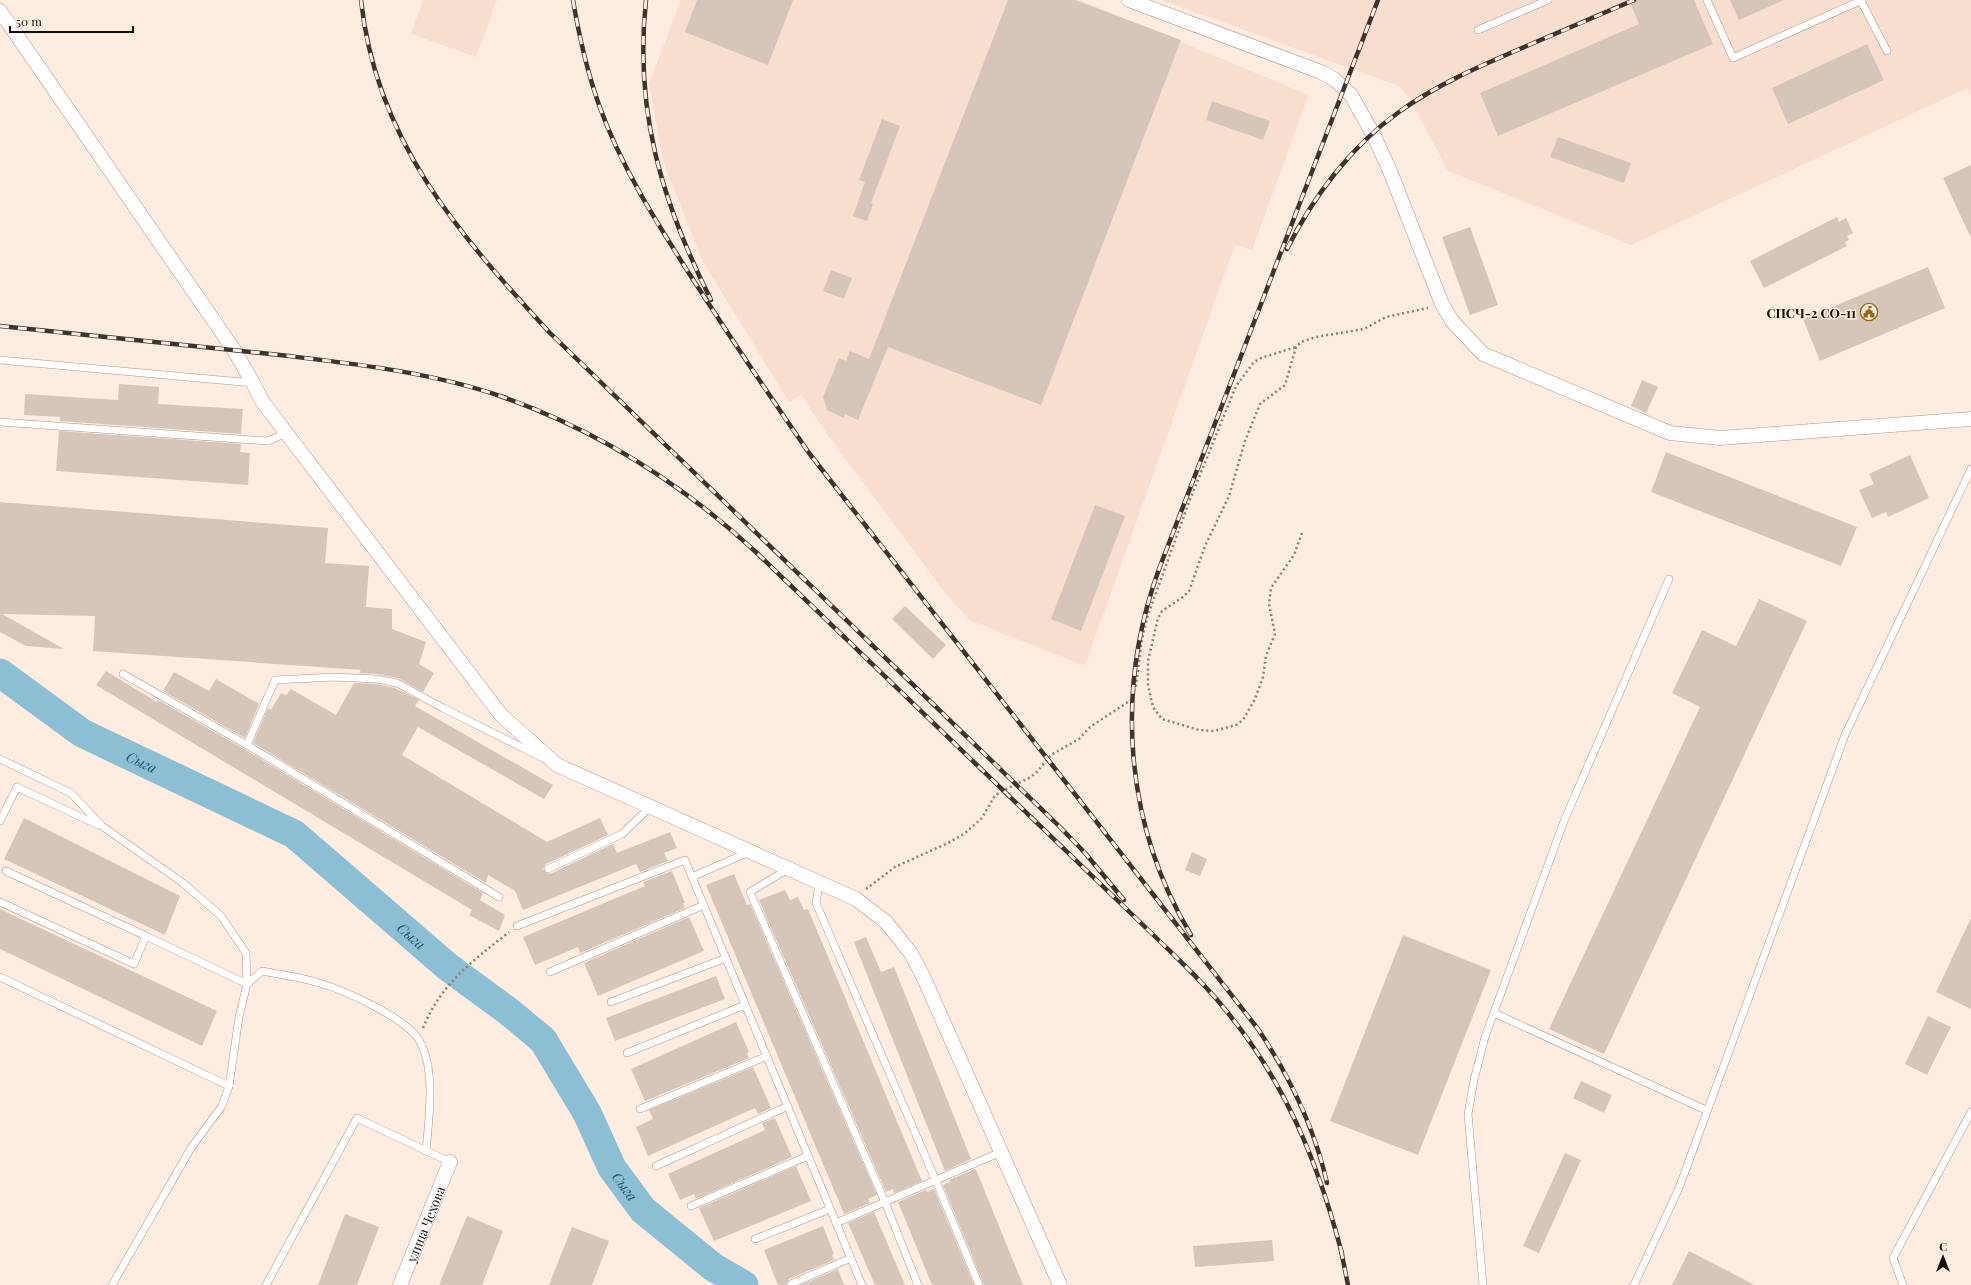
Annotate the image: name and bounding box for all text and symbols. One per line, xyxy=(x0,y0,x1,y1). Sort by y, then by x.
scale bar xyxy=(10,8,133,34)
text: 50 m xyxy=(16,13,42,29)
public building icon: СПСЧ-2 СО-11 xyxy=(1859,302,1879,322)
place label: СПСЧ-2 СО-11 xyxy=(1766,304,1856,321)
water label: Сыга xyxy=(124,746,160,777)
water label: Сыга xyxy=(394,918,430,953)
water label: Сыга xyxy=(608,1168,642,1205)
street label: улица Чехова xyxy=(401,1183,448,1265)
north arrow xyxy=(1923,1237,1963,1277)
text: С xyxy=(1939,1239,1947,1254)

